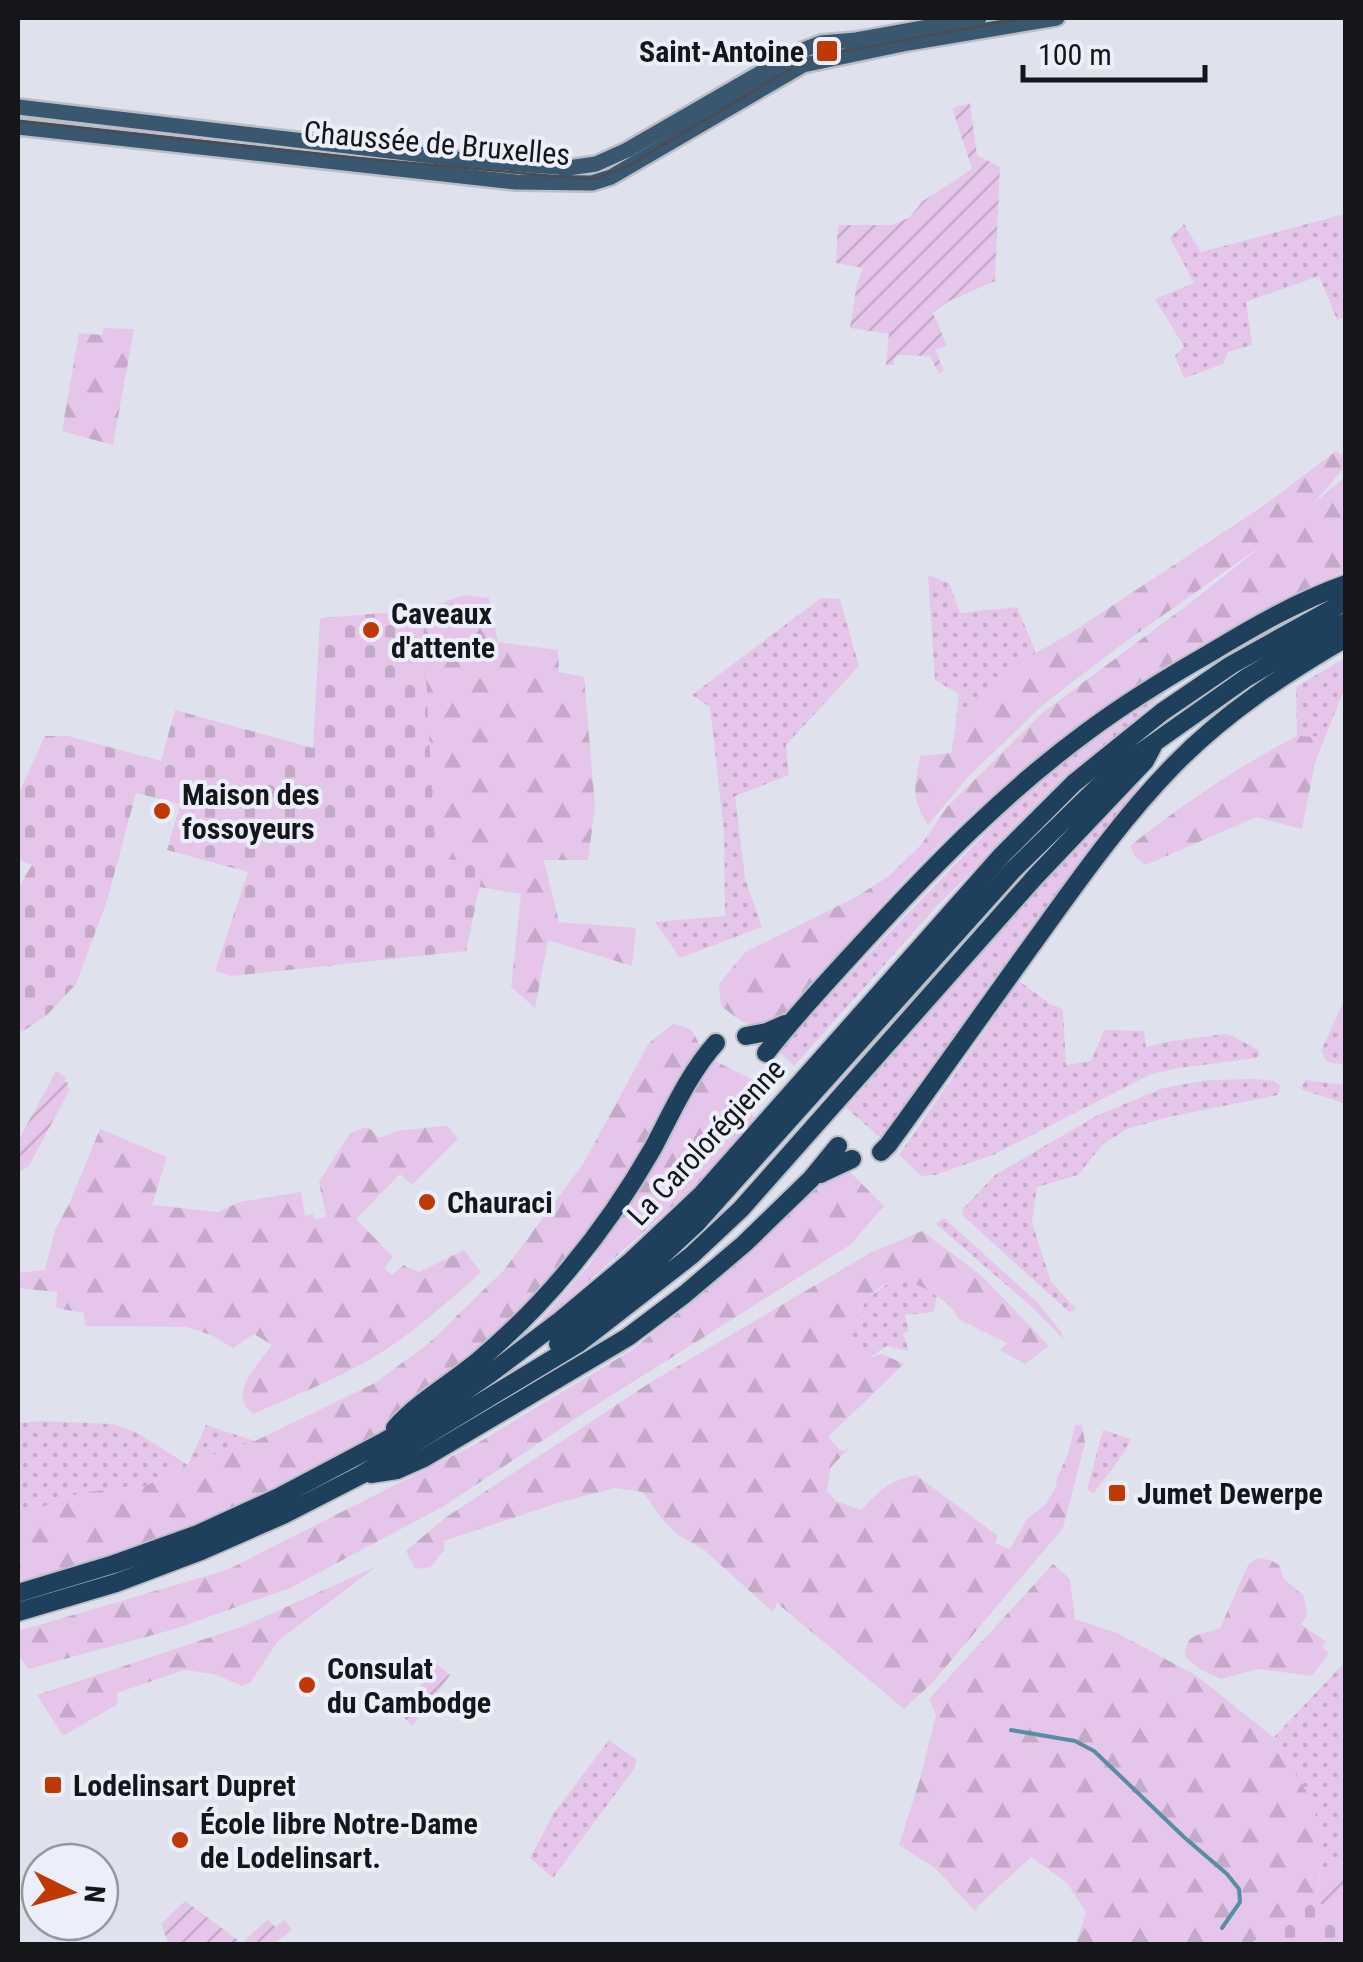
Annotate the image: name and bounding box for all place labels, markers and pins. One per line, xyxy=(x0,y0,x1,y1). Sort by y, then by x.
place label: Saint-Antoine xyxy=(639,34,804,69)
marker: Saint-Antoine xyxy=(814,38,840,64)
place label: Caveaux d'attente xyxy=(391,596,495,665)
marker: Caveaux d'attente xyxy=(360,619,382,641)
place label: Maison des fossoyeurs xyxy=(182,777,320,846)
marker: Maison des fossoyeurs xyxy=(151,800,173,822)
place label: Chauraci xyxy=(447,1185,553,1220)
marker: Chauraci xyxy=(416,1191,438,1213)
place label: Jumet Dewerpe xyxy=(1137,1476,1323,1511)
marker: Jumet Dewerpe xyxy=(1106,1482,1128,1504)
place label: Consulat du Cambodge xyxy=(327,1651,491,1720)
marker: Consulat du Cambodge xyxy=(296,1674,318,1696)
place label: Lodelinsart Dupret xyxy=(73,1768,296,1803)
marker: Lodelinsart Dupret xyxy=(42,1774,64,1796)
place label: École libre Notre-Dame de Lodelinsart. xyxy=(200,1806,478,1875)
marker: École libre Notre-Dame de Lodelinsart. xyxy=(169,1829,191,1851)

